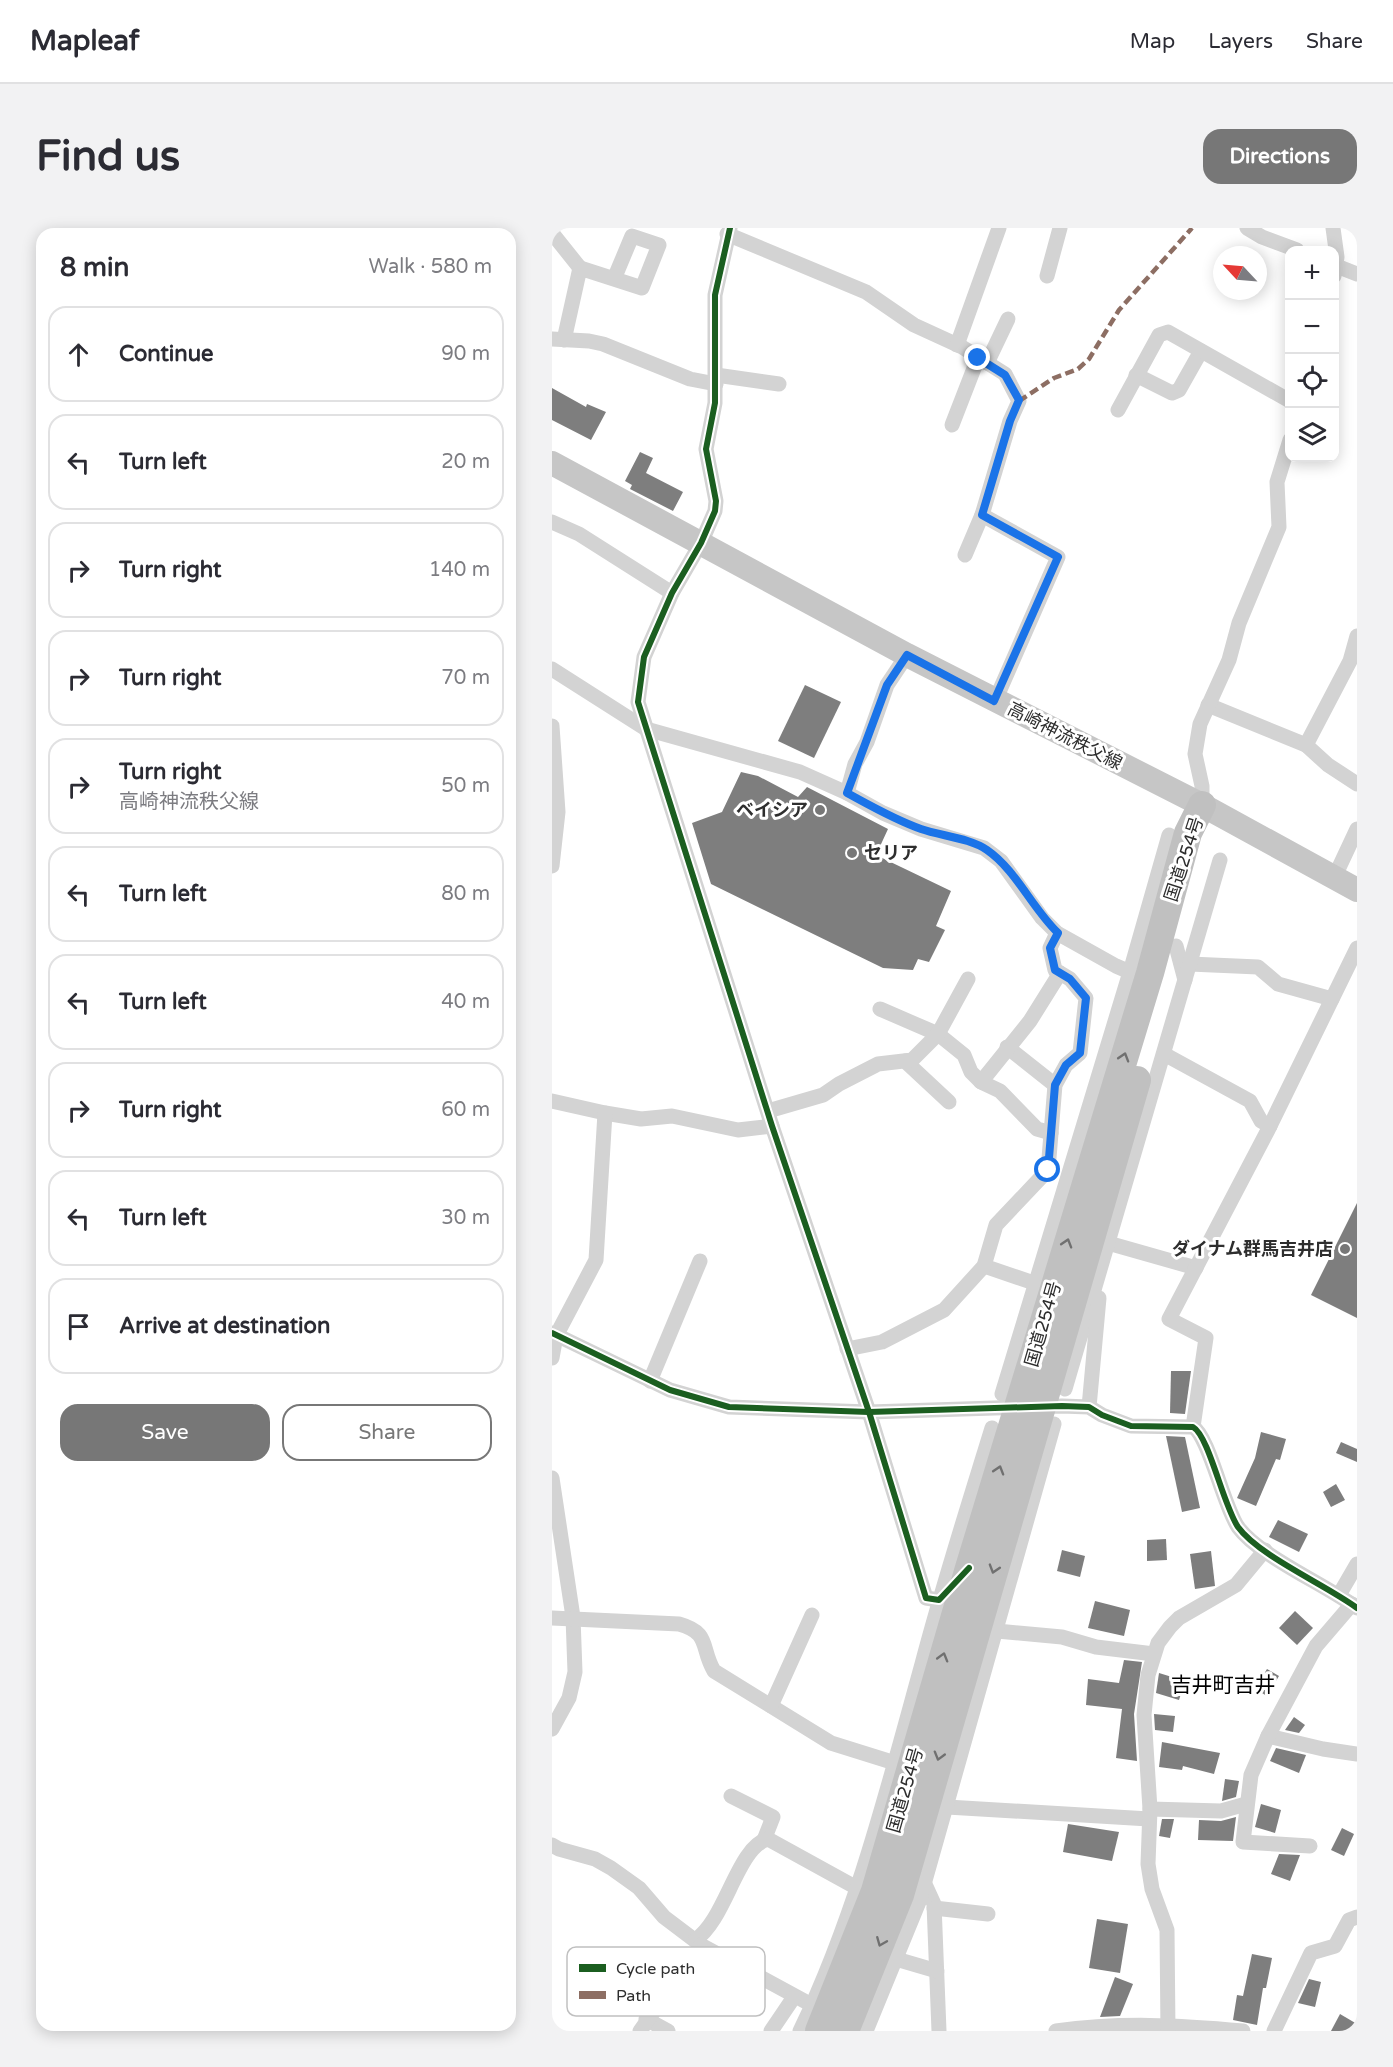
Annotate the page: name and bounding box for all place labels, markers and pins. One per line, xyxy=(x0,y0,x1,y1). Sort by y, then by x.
place label: ベイシア xyxy=(736,799,808,821)
marker: ベイシア xyxy=(813,803,827,817)
place label: セリア xyxy=(864,842,918,864)
marker: セリア xyxy=(845,846,859,860)
place label: ダイナム群馬吉井店 xyxy=(1172,1238,1333,1260)
marker: ダイナム群馬吉井店 xyxy=(1338,1242,1352,1256)

